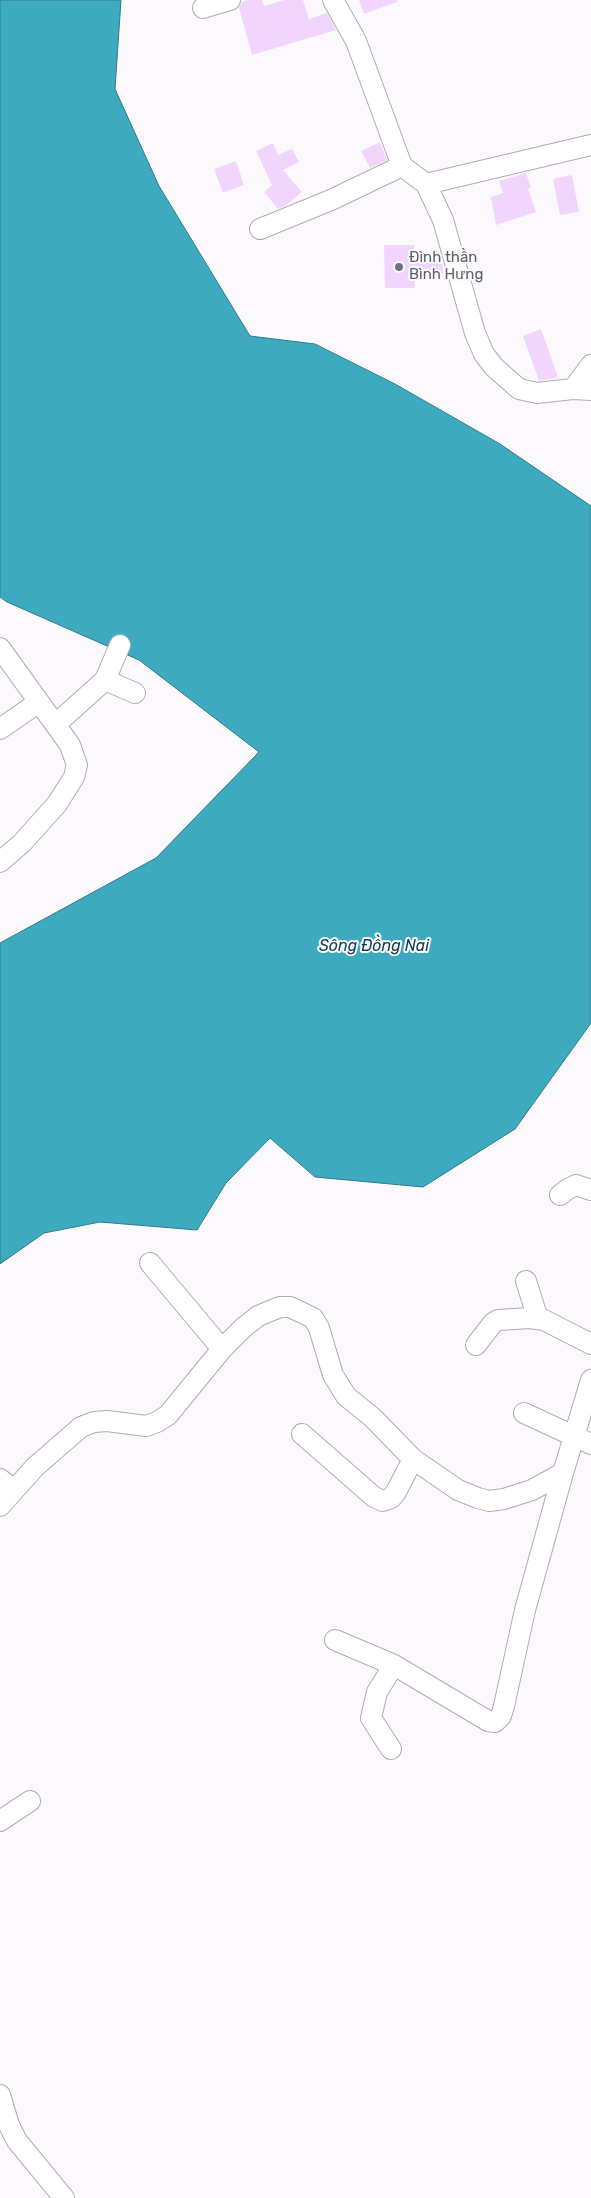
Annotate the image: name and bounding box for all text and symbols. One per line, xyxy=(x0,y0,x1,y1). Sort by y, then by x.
place label: Đình thần Bình Hưng xyxy=(409,249,483,284)
marker: Đình thần Bình Hưng xyxy=(393,261,405,273)
water label: Sông Đồng Nai xyxy=(319,936,429,956)

